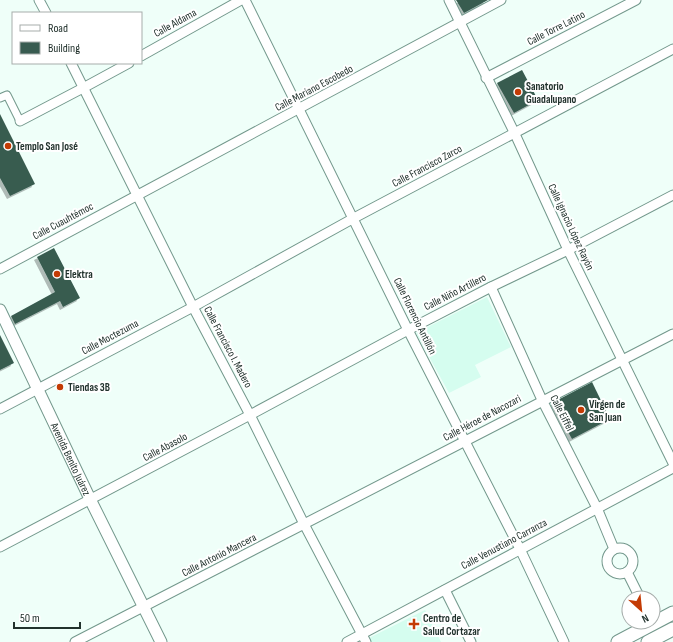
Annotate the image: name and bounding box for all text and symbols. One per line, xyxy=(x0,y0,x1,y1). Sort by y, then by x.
street label: Calle Aldama xyxy=(151,6,199,40)
street label: Calle Torre Latino xyxy=(525,8,588,48)
legend xyxy=(12,12,142,64)
text: Road xyxy=(48,21,68,36)
text: Building xyxy=(48,41,80,56)
street label: Calle Mariano Escobedo xyxy=(273,62,356,114)
place label: Sanatorio Guadalupano xyxy=(526,80,577,106)
marker: Sanatorio Guadalupano xyxy=(513,87,523,97)
place label: Templo San José xyxy=(16,140,78,153)
marker: Templo San José xyxy=(3,141,13,151)
street label: Calle Francisco Zarco xyxy=(390,142,465,190)
street label: Calle Ignacio López Rayón xyxy=(545,182,597,272)
street label: Calle Cuauhtémoc xyxy=(30,200,96,242)
place label: Elektra xyxy=(65,268,93,281)
marker: Elektra xyxy=(52,269,62,279)
street label: Calle Niño Artillero xyxy=(422,271,489,313)
street label: Calle Florencio Antillón xyxy=(391,275,439,357)
street label: Calle Francisco I. Madero xyxy=(201,304,255,390)
street label: Calle Moctezuma xyxy=(79,317,141,357)
place label: Tiendas 3B xyxy=(68,381,110,394)
marker: Tiendas 3B xyxy=(55,382,65,392)
street label: Calle Héroe de Nacozari xyxy=(441,392,523,444)
street label: Calle Eiffel xyxy=(547,393,577,433)
place label: Virgen de San Juan xyxy=(589,398,625,424)
marker: Virgen de San Juan xyxy=(576,405,586,415)
street label: Avenida Benito Juárez xyxy=(48,420,94,497)
street label: Calle Abasolo xyxy=(141,430,190,464)
street label: Calle Venustiano Carranza xyxy=(459,516,549,572)
street label: Calle Antonio Mancera xyxy=(180,531,258,579)
north arrow xyxy=(621,590,661,630)
scale bar xyxy=(14,604,80,630)
text: 50 m xyxy=(20,611,40,626)
text: N xyxy=(640,611,651,626)
place label: Centro de Salud Cortazar xyxy=(423,612,481,638)
marker: Centro de Salud Cortazar xyxy=(408,618,420,630)

